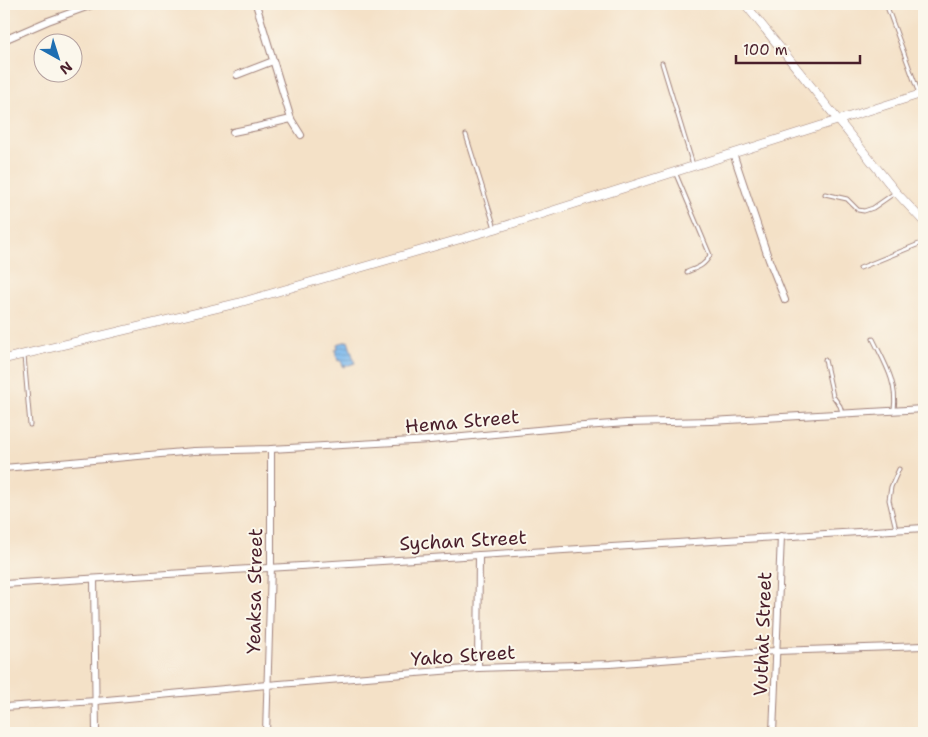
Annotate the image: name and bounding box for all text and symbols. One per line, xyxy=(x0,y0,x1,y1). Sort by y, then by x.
north arrow xyxy=(32,32,82,82)
scale bar xyxy=(736,32,859,64)
text: 100 m xyxy=(743,40,788,60)
text: N xyxy=(56,58,76,79)
street label: Hema Street xyxy=(404,404,520,439)
street label: Sychan Street xyxy=(399,525,527,556)
street label: Yeaksa Street xyxy=(241,528,268,654)
street label: Vuthat Street xyxy=(748,571,777,697)
street label: Yako Street xyxy=(410,639,516,672)

